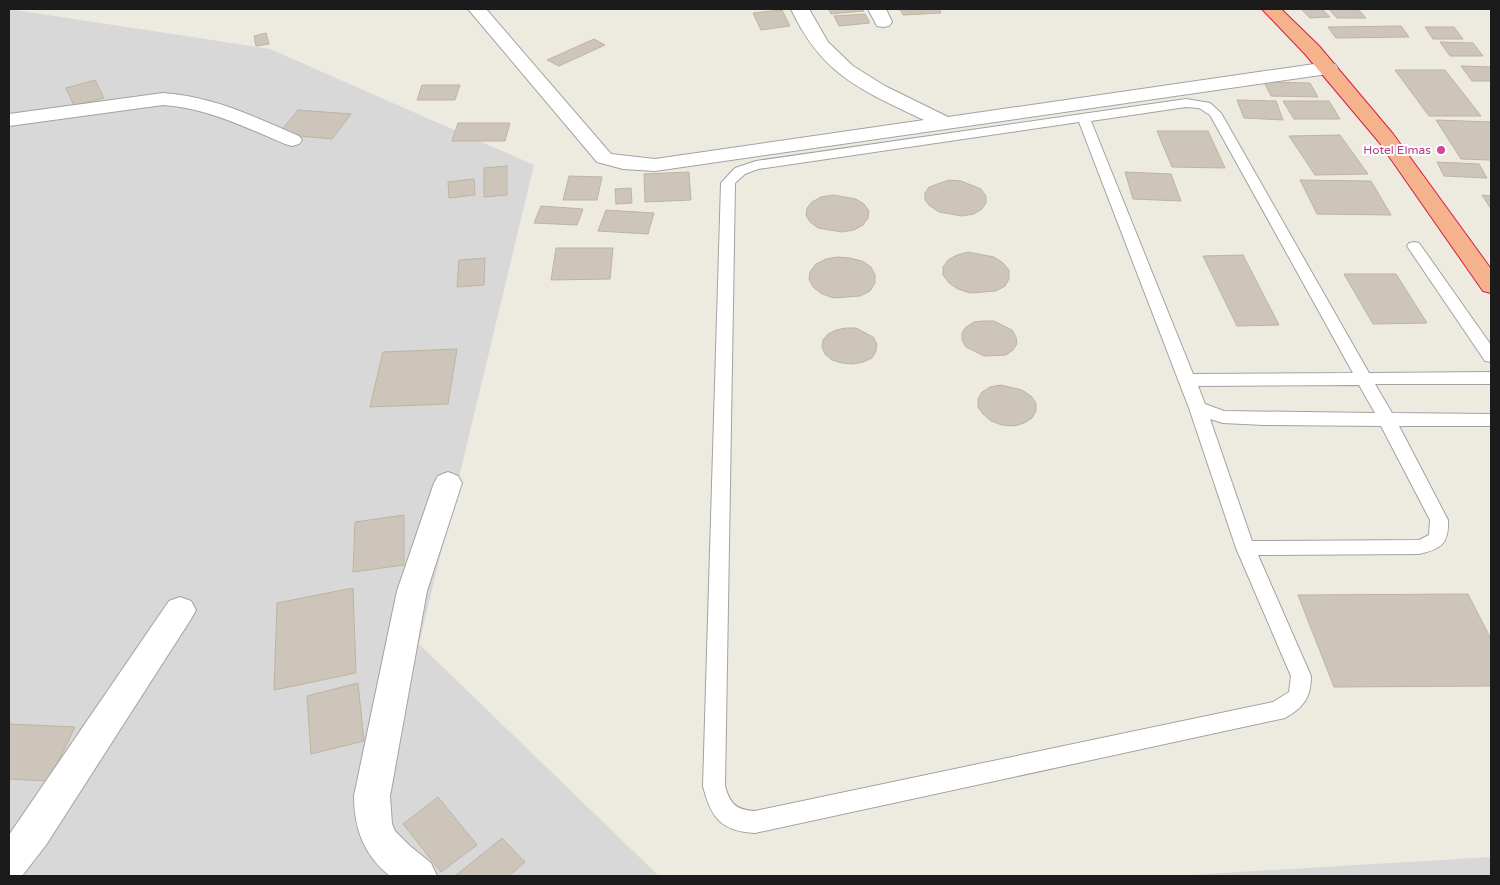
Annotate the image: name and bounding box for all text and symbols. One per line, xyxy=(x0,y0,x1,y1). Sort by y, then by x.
place label: Hotel Elmas xyxy=(1363,143,1431,157)
marker: Hotel Elmas xyxy=(1435,144,1447,156)

